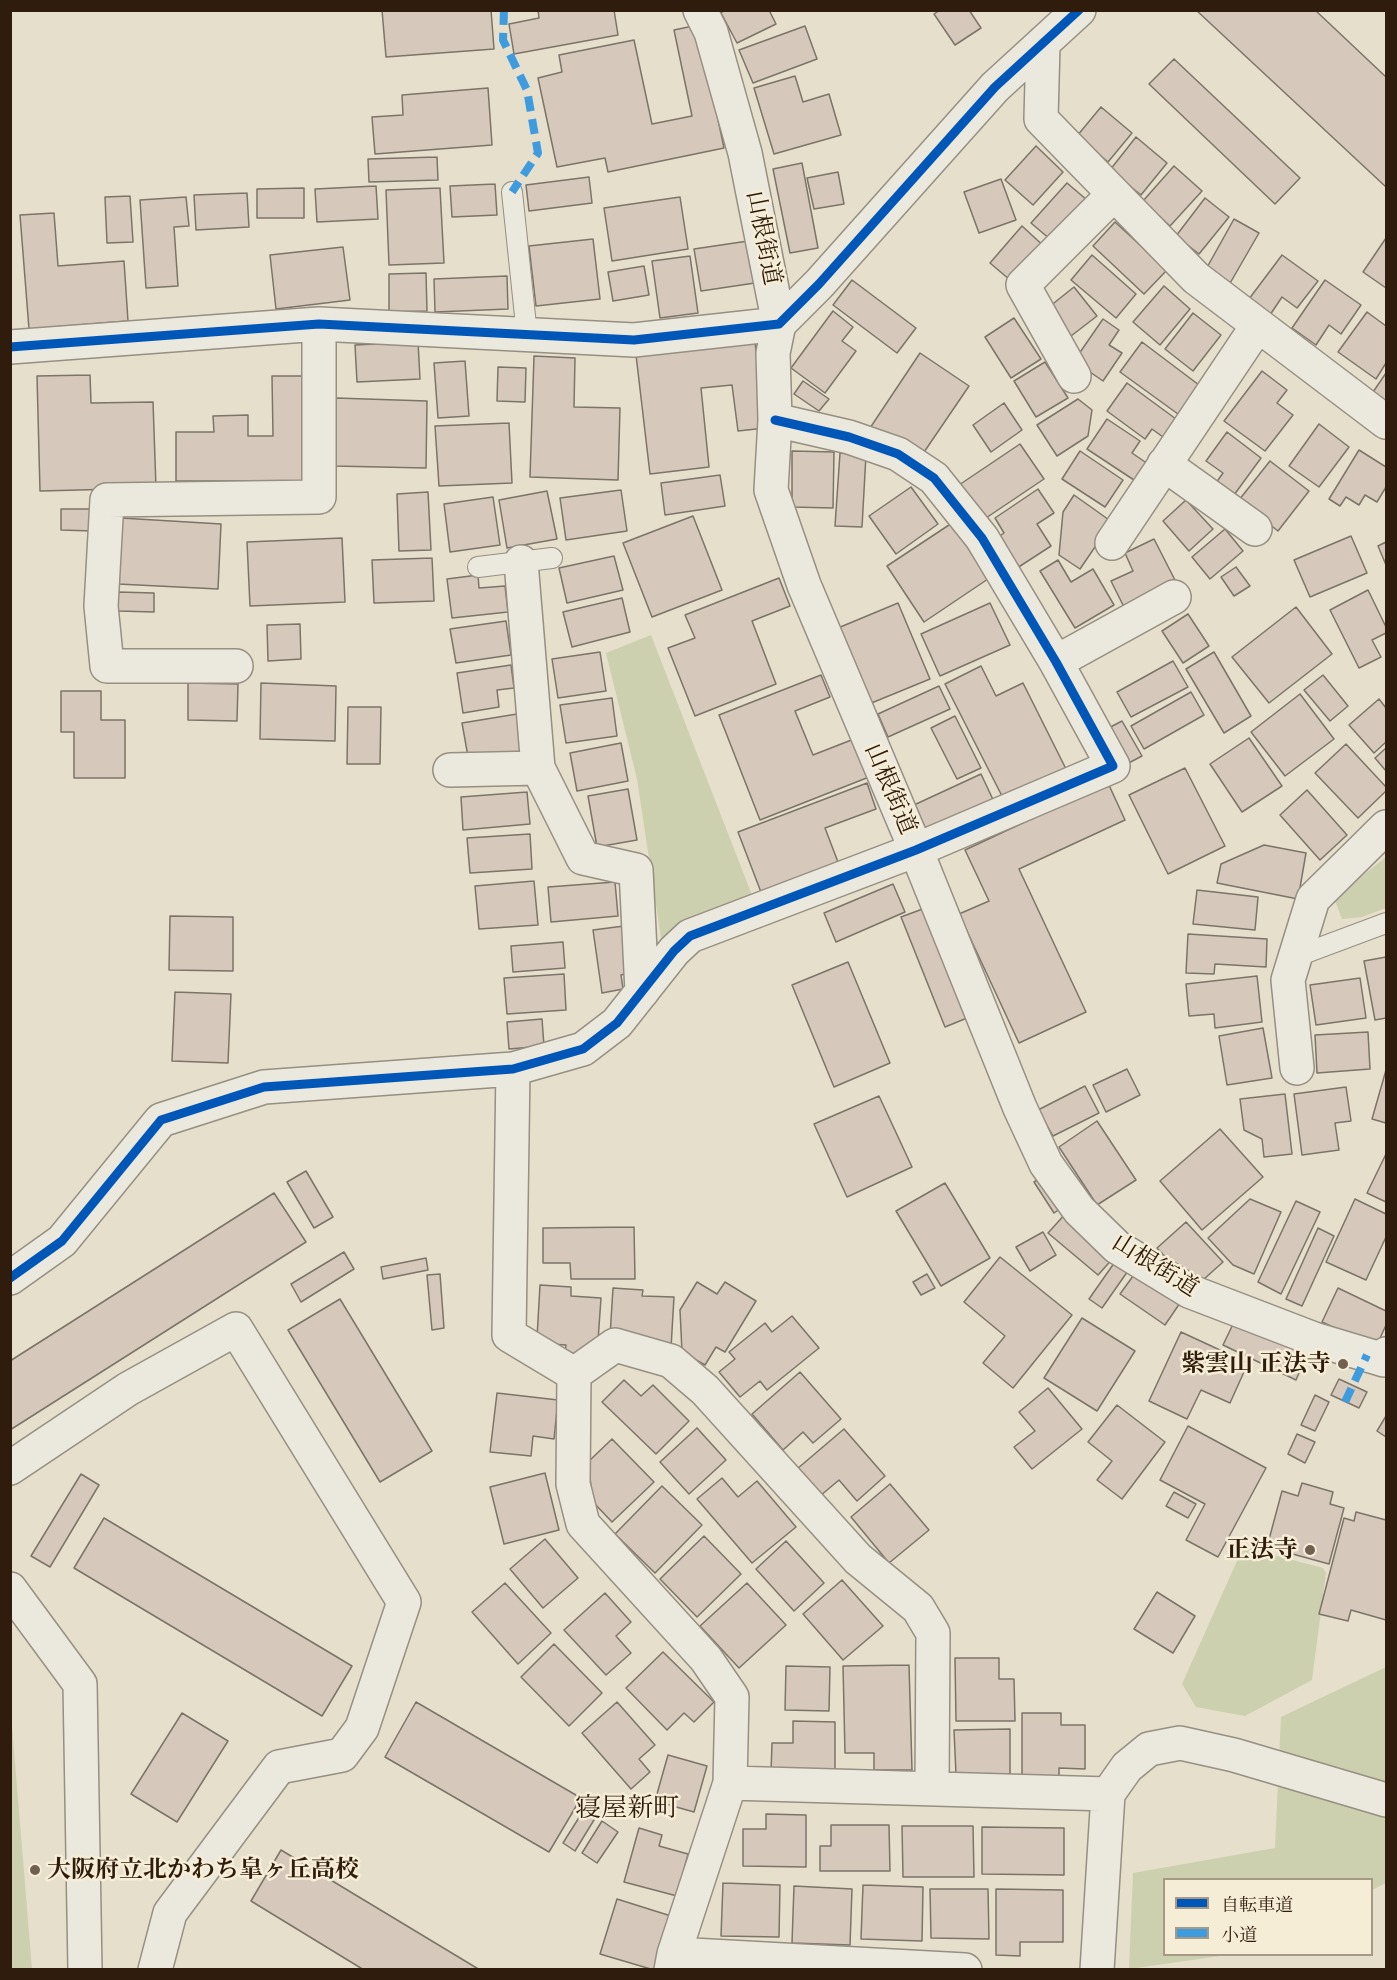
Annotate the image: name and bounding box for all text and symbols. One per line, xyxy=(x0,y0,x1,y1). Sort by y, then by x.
street label: 山根街道 xyxy=(740,188,786,288)
street label: 山根街道 xyxy=(858,739,922,839)
street label: 山根街道 xyxy=(1107,1228,1203,1304)
place label: 紫雲山 正法寺 xyxy=(1181,1350,1331,1378)
marker: 紫雲山 正法寺 xyxy=(1336,1357,1350,1371)
place label: 正法寺 xyxy=(1226,1536,1298,1564)
marker: 正法寺 xyxy=(1303,1543,1317,1557)
district label: 寝屋新町 xyxy=(575,1793,679,1825)
place label: 大阪府立北かわち皐ヶ丘高校 xyxy=(47,1856,359,1884)
marker: 大阪府立北かわち皐ヶ丘高校 xyxy=(28,1863,42,1877)
legend xyxy=(1163,1878,1373,1956)
text: 自転車道 xyxy=(1221,1893,1293,1916)
text: 小道 xyxy=(1221,1923,1257,1946)

